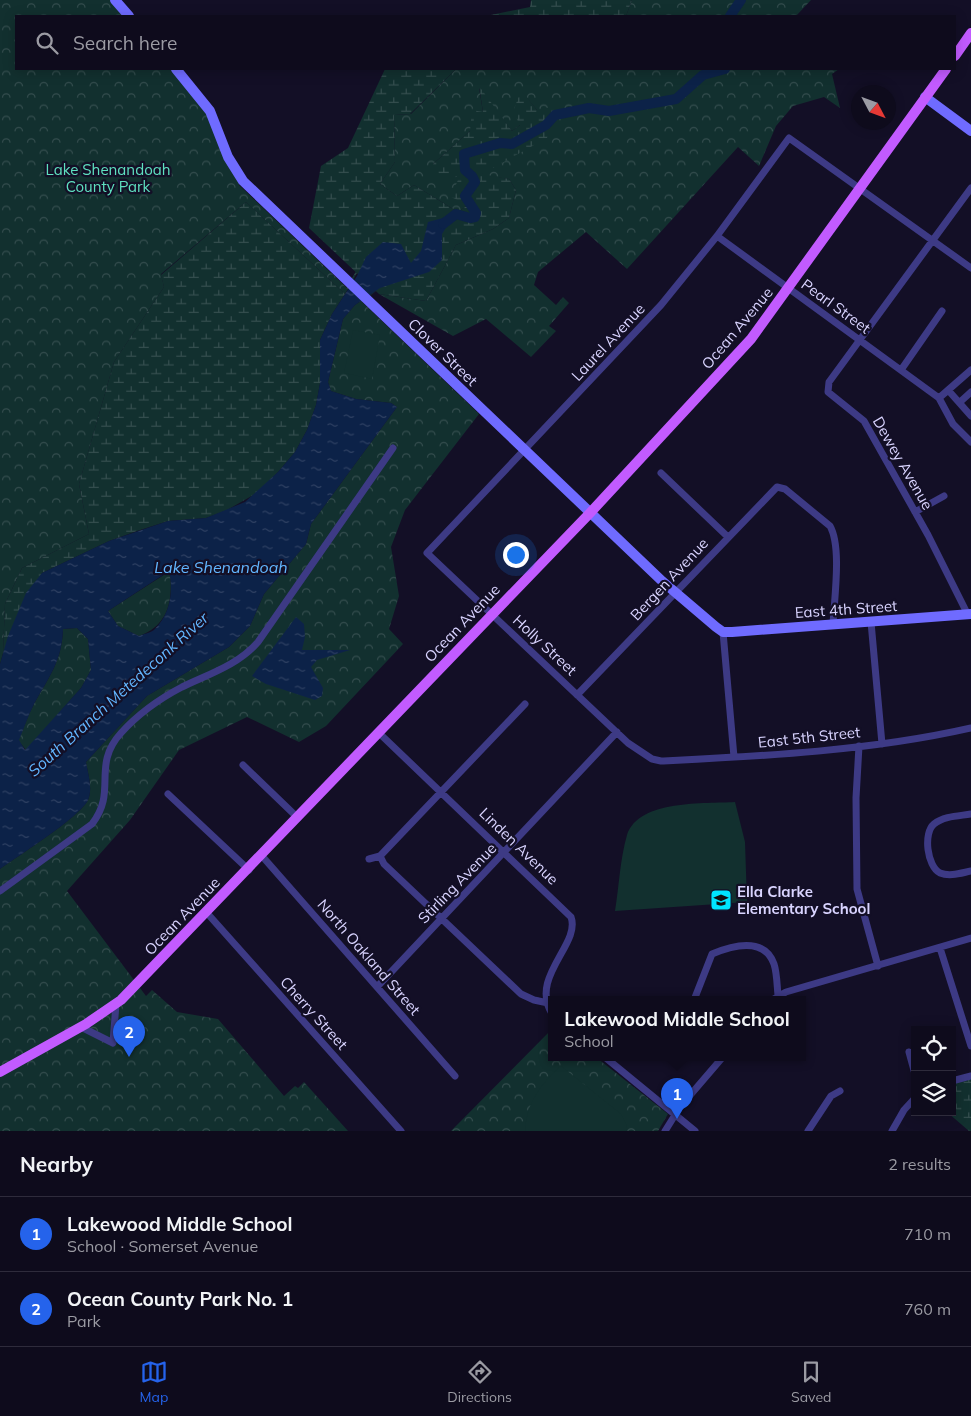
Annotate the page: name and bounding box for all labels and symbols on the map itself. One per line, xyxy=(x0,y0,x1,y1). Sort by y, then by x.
north arrow xyxy=(851,85,896,130)
park label: Lake Shenandoah County Park xyxy=(45,160,171,196)
street label: Pearl Street xyxy=(798,275,874,337)
street label: Ocean Avenue xyxy=(697,283,777,373)
street label: Laurel Avenue xyxy=(567,299,649,385)
street label: Clover Street xyxy=(404,314,482,390)
street label: Dewey Avenue xyxy=(869,413,937,513)
street label: Bergen Avenue xyxy=(626,534,712,624)
your location xyxy=(503,542,529,568)
water label: Lake Shenandoah xyxy=(154,557,288,577)
street label: Ocean Avenue xyxy=(420,580,504,666)
street label: East 4th Street xyxy=(794,596,898,622)
water label: South Branch Metedeconk River xyxy=(24,607,213,780)
street label: Holly Street xyxy=(509,611,581,679)
street label: East 5th Street xyxy=(757,722,861,752)
street label: Linden Avenue xyxy=(475,804,563,888)
street label: Stirling Avenue xyxy=(414,839,500,927)
street label: Ocean Avenue xyxy=(140,873,224,959)
place label: Ella Clarke Elementary School xyxy=(737,882,870,918)
school or university icon: Ella Clarke Elementary School xyxy=(709,888,733,912)
street label: North Oakland Street xyxy=(313,895,425,1019)
street label: Cherry Street xyxy=(276,972,352,1054)
pin: 2 xyxy=(113,1016,145,1057)
pin: 1 xyxy=(661,1078,693,1119)

